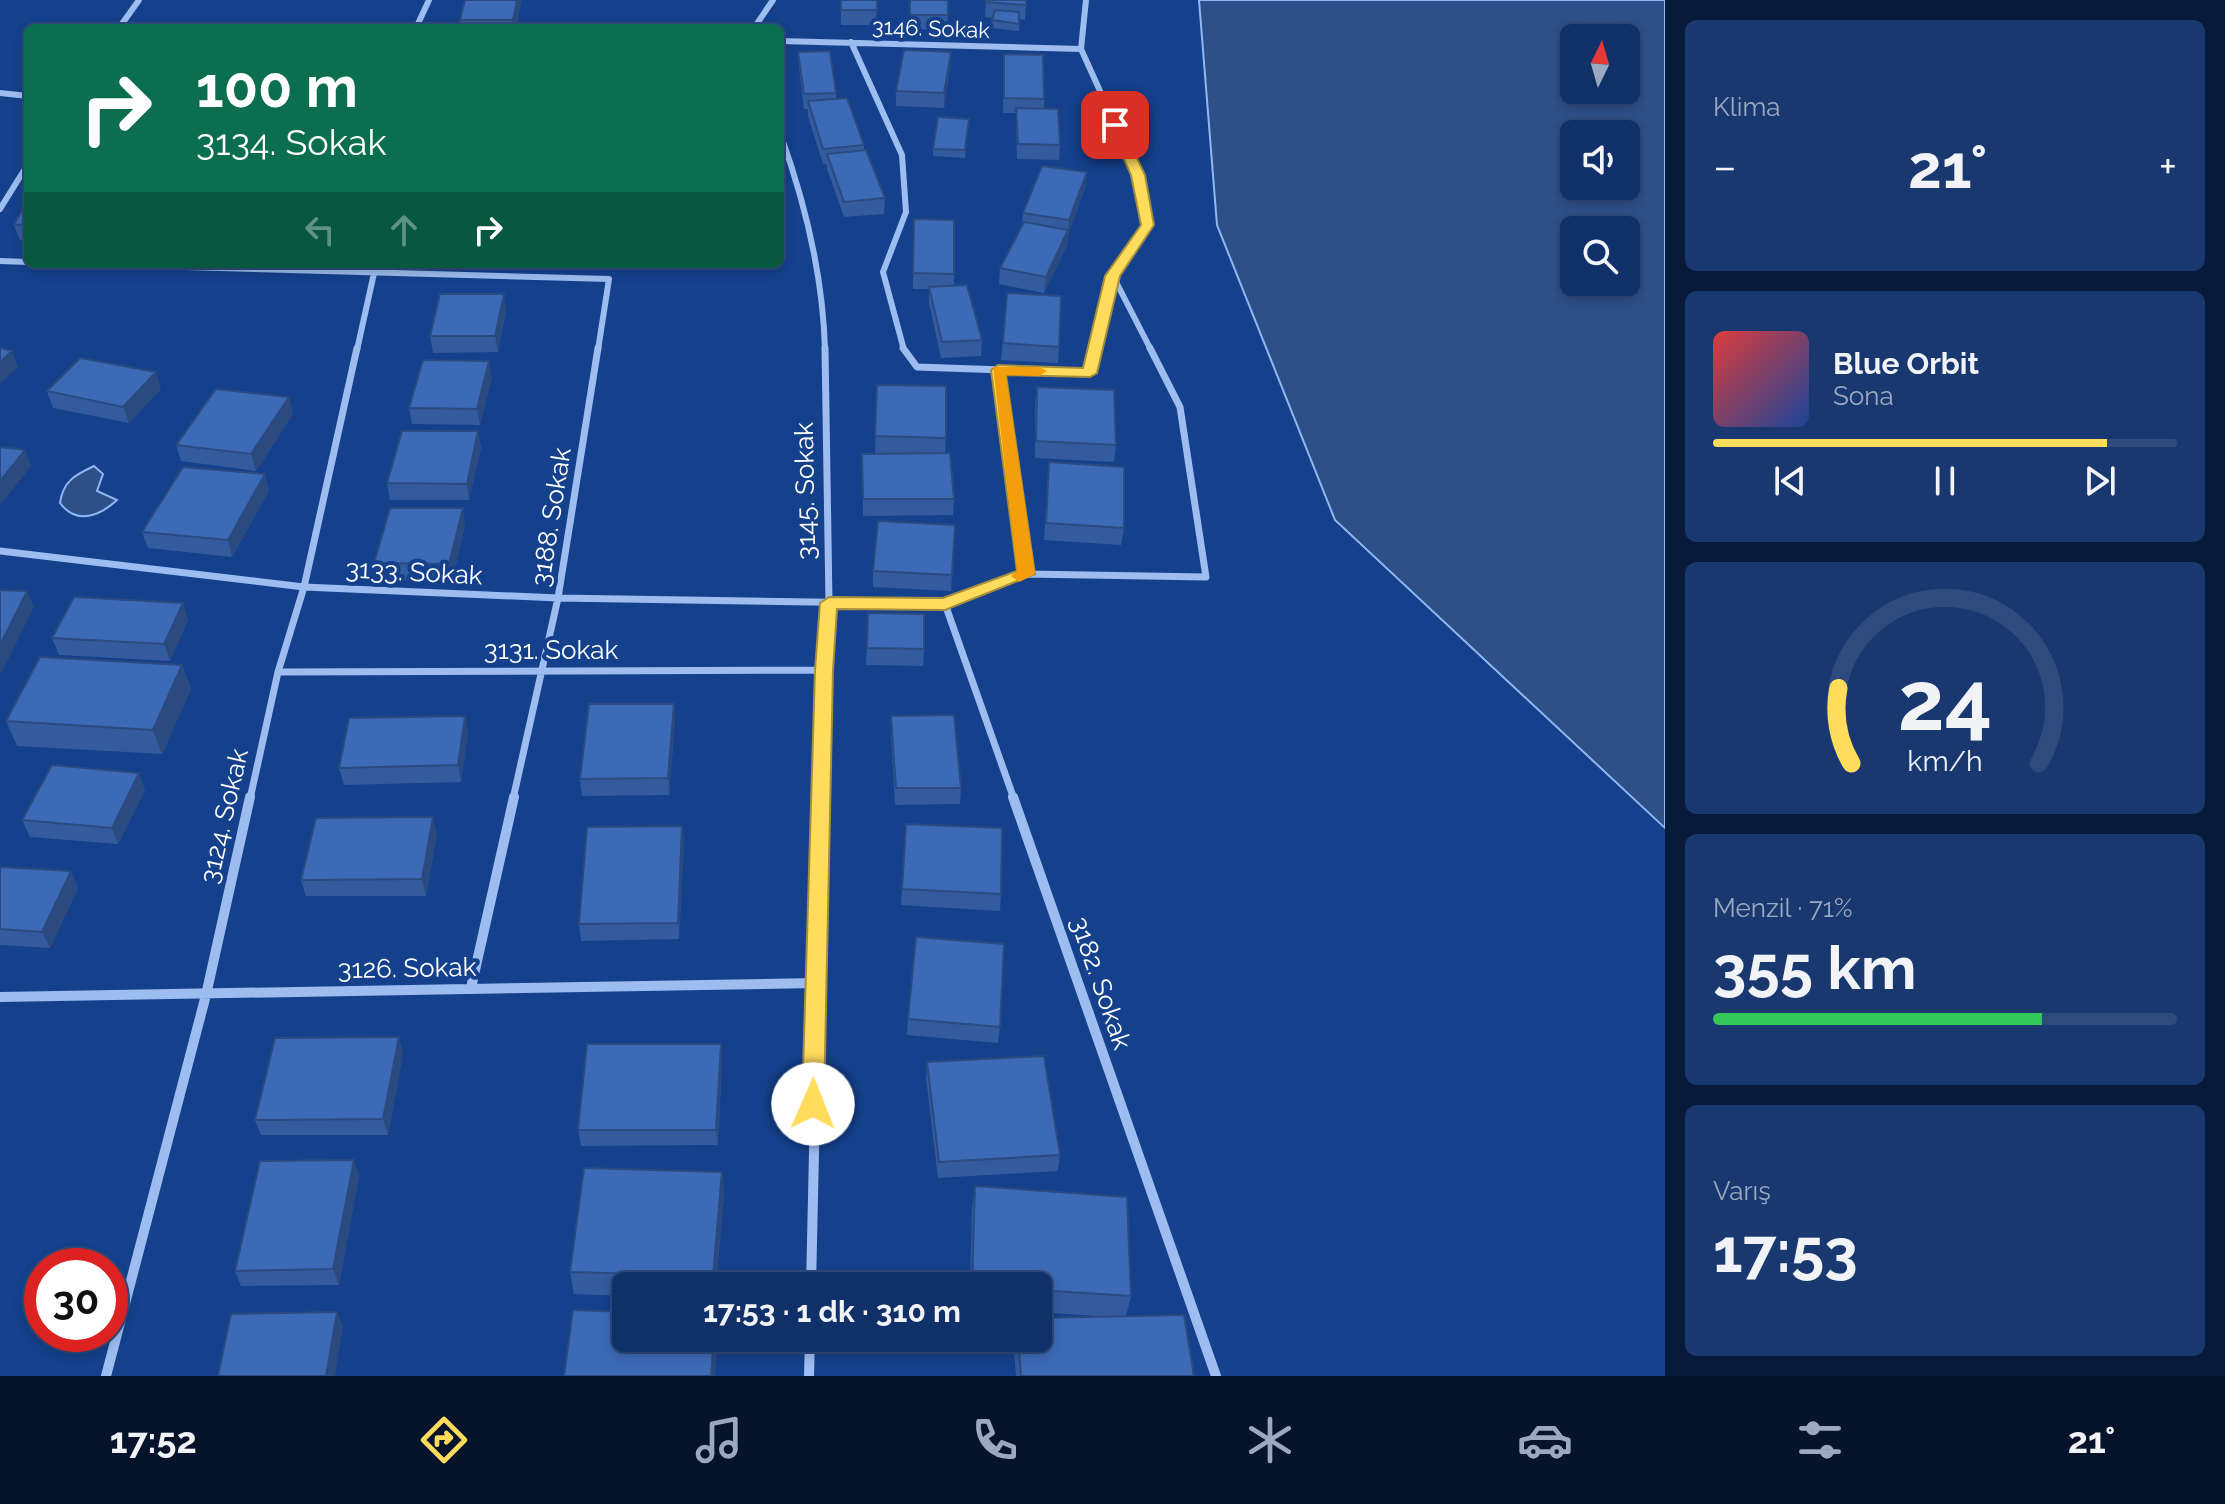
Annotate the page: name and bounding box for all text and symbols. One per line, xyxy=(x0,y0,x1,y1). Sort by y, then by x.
street label: 3146. Sokak xyxy=(872,13,991,43)
north arrow xyxy=(1560,24,1640,104)
map controls xyxy=(1560,24,1640,296)
text: 100 m xyxy=(196,54,358,120)
icon: right xyxy=(64,56,168,160)
pin xyxy=(1081,91,1149,159)
text: Klima xyxy=(1713,92,1781,122)
icon: arrive xyxy=(1093,103,1137,147)
button: sound xyxy=(1560,120,1640,200)
text: 3134. Sokak xyxy=(196,121,386,163)
text: 21° xyxy=(1908,132,1987,202)
text: − xyxy=(1713,141,1737,192)
text: + xyxy=(2159,141,2177,192)
icon: left xyxy=(298,208,342,252)
icon: ahead xyxy=(382,208,426,252)
icon: right xyxy=(466,208,510,252)
button: search xyxy=(1560,216,1640,296)
text: Blue Orbit xyxy=(1833,346,1979,381)
text: Sona xyxy=(1833,381,1894,411)
street label: 3145. Sokak xyxy=(789,422,821,560)
street label: 3188. Sokak xyxy=(525,445,577,589)
icon: previous xyxy=(1768,459,1812,503)
icon: pause xyxy=(1923,459,1967,503)
icon: next xyxy=(2078,459,2122,503)
street label: 3133. Sokak xyxy=(345,553,484,591)
street label: 3131. Sokak xyxy=(484,635,618,665)
text: 24 xyxy=(1898,652,1992,749)
text: km/h xyxy=(1907,744,1983,778)
street label: 3124. Sokak xyxy=(194,746,254,886)
text: Menzil · 71% xyxy=(1713,893,1853,923)
street label: 3182. Sokak xyxy=(1064,913,1138,1054)
text: 355 km xyxy=(1713,933,1917,1003)
street label: 3126. Sokak xyxy=(337,952,477,984)
position arrow xyxy=(771,1062,855,1146)
text: Varış xyxy=(1713,1176,1771,1206)
text: 17:53 xyxy=(1713,1216,1858,1286)
speed limit sign: 30 xyxy=(24,1248,128,1352)
text: 17:53 · 1 dk · 310 m xyxy=(703,1294,961,1329)
icon: directions xyxy=(416,1412,472,1468)
icon: music xyxy=(691,1412,747,1468)
icon: phone xyxy=(967,1412,1023,1468)
icon: climate xyxy=(1242,1412,1298,1468)
icon: car xyxy=(1517,1412,1573,1468)
icon: filters xyxy=(1792,1412,1848,1468)
text: 17:52 xyxy=(110,1419,197,1461)
text: 21° xyxy=(2068,1419,2115,1461)

